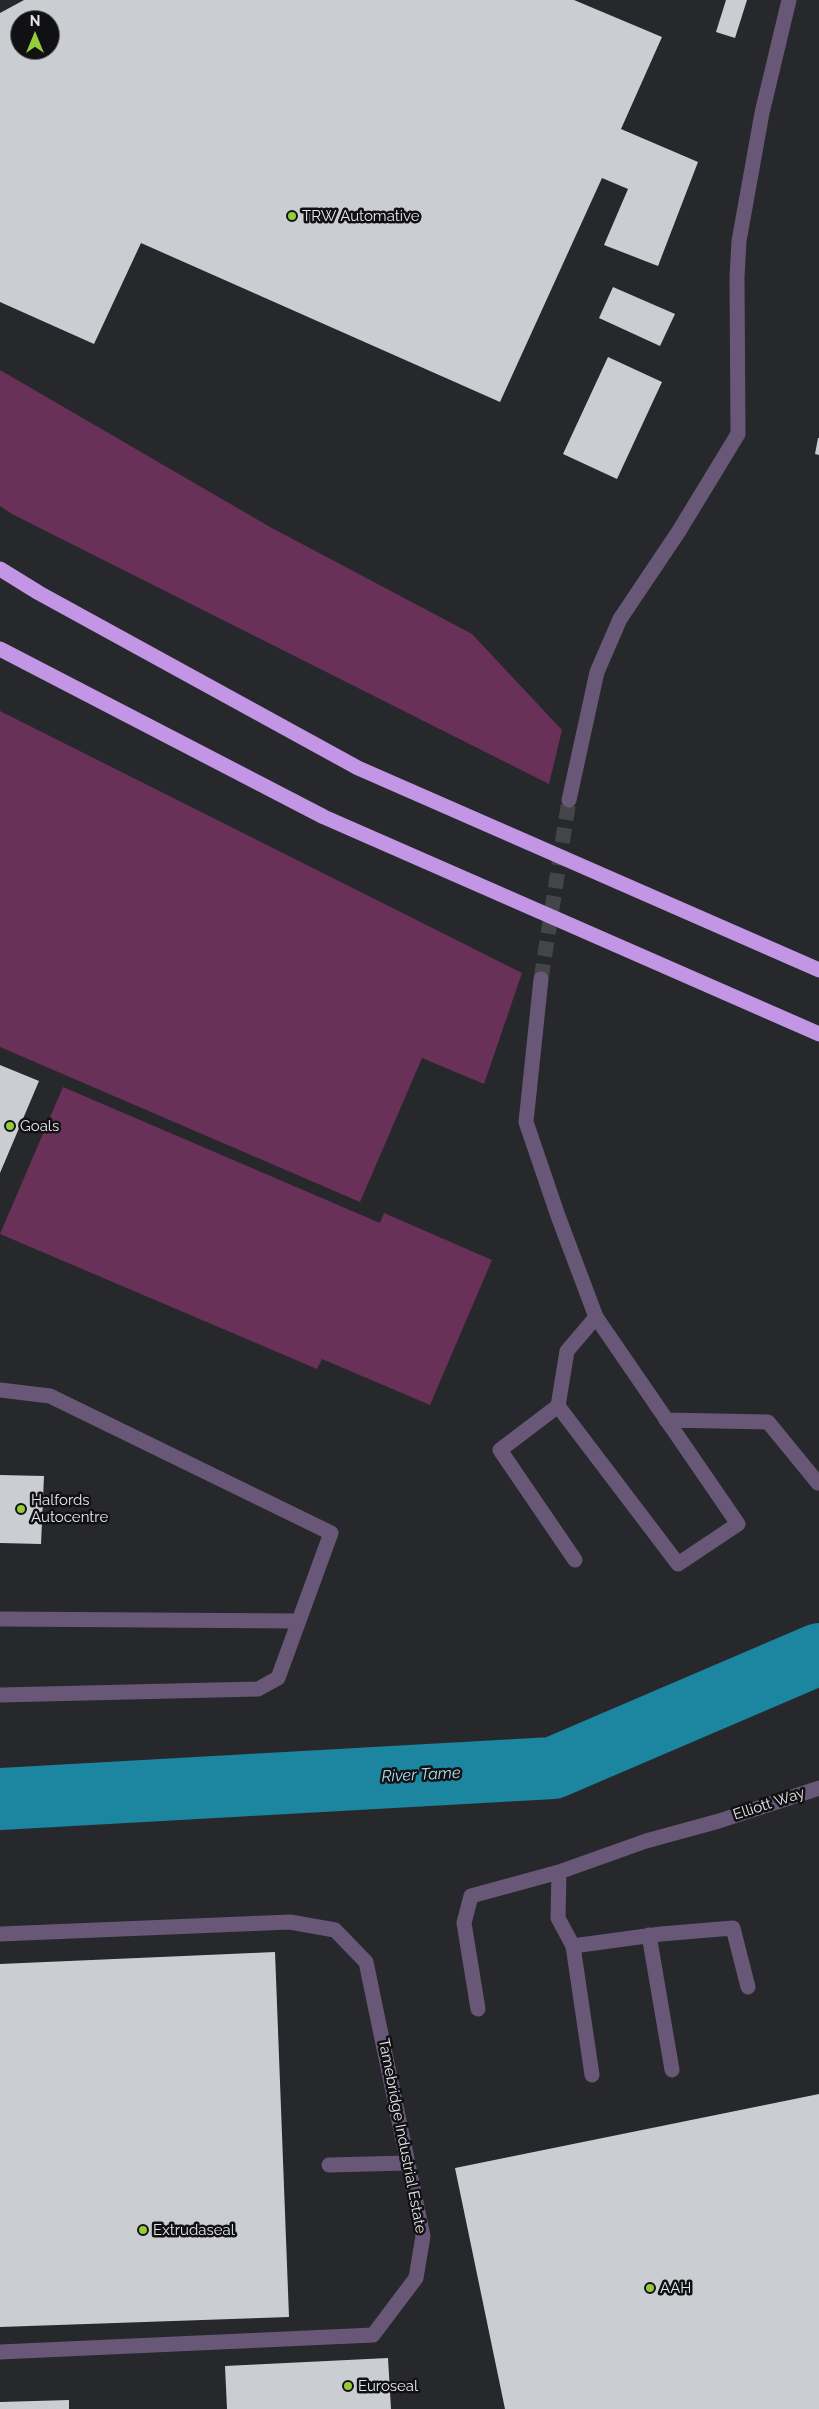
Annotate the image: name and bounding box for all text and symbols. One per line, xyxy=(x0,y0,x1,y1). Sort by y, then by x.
north arrow xyxy=(10,10,60,60)
text: N xyxy=(30,13,40,29)
place label: TRW Automative xyxy=(302,207,420,225)
marker: TRW Automative xyxy=(286,210,298,222)
place label: Goals xyxy=(20,1117,59,1135)
marker: Goals xyxy=(4,1120,16,1132)
place label: Halfords Autocentre xyxy=(31,1491,108,1526)
marker: Halfords Autocentre xyxy=(15,1503,27,1515)
water label: River Tame xyxy=(381,1763,461,1787)
street label: Elliott Way xyxy=(731,1784,807,1824)
street label: Tamebridge Industrial Estate xyxy=(374,2037,430,2235)
place label: Extrudaseal xyxy=(153,2221,235,2239)
marker: Extrudaseal xyxy=(137,2224,149,2236)
place label: AAH xyxy=(660,2279,691,2297)
marker: AAH xyxy=(644,2282,656,2294)
place label: Euroseal xyxy=(358,2377,418,2395)
marker: Euroseal xyxy=(342,2380,354,2392)

